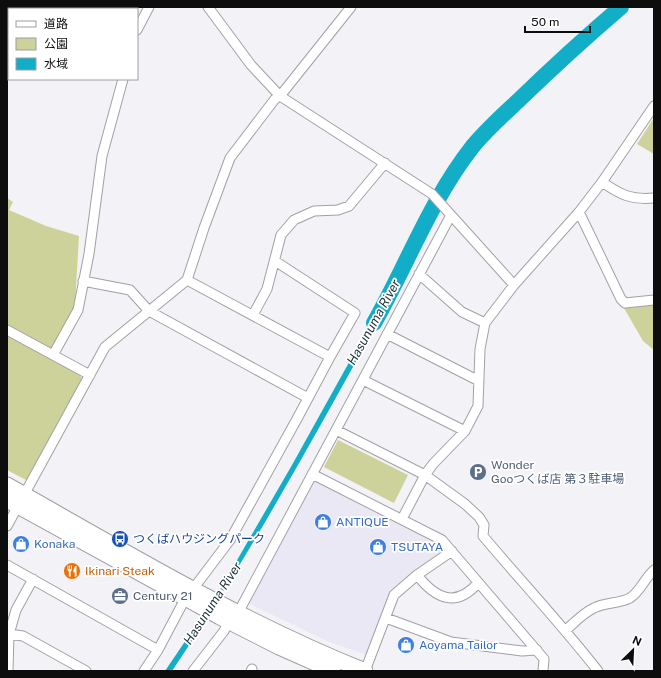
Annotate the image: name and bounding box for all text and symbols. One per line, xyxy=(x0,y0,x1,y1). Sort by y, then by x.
legend xyxy=(8,8,138,80)
scale bar xyxy=(525,8,590,34)
text: 50 m xyxy=(531,15,559,29)
text: 道路 xyxy=(44,17,68,31)
text: 公園 xyxy=(44,37,68,51)
text: 水域 xyxy=(44,57,68,71)
water label: Hasunuma River xyxy=(344,277,403,368)
place label: Wonder Gooつくば店 第３駐車場 xyxy=(491,458,624,486)
parking icon: Wonder Gooつくば店 第３駐車場 xyxy=(468,462,488,482)
shop icon: ANTIQUE xyxy=(313,512,333,532)
place label: ANTIQUE xyxy=(336,515,389,529)
bus stop icon: つくばハウジングパーク xyxy=(110,529,130,549)
place label: つくばハウジングパーク xyxy=(133,532,265,546)
shop icon: Konaka xyxy=(11,534,31,554)
place label: Konaka xyxy=(34,537,75,551)
shop icon: TSUTAYA xyxy=(368,537,388,557)
place label: TSUTAYA xyxy=(391,540,444,554)
water label: Hasunuma River xyxy=(180,559,245,647)
restaurant icon: Ikinari Steak xyxy=(62,561,82,581)
place label: Ikinari Steak xyxy=(85,564,155,578)
office icon: Century 21 xyxy=(110,586,130,606)
place label: Century 21 xyxy=(133,589,193,603)
north arrow xyxy=(613,630,653,670)
text: N xyxy=(631,634,643,648)
shop icon: Aoyama Tailor xyxy=(396,635,416,655)
place label: Aoyama Tailor xyxy=(419,638,498,652)

